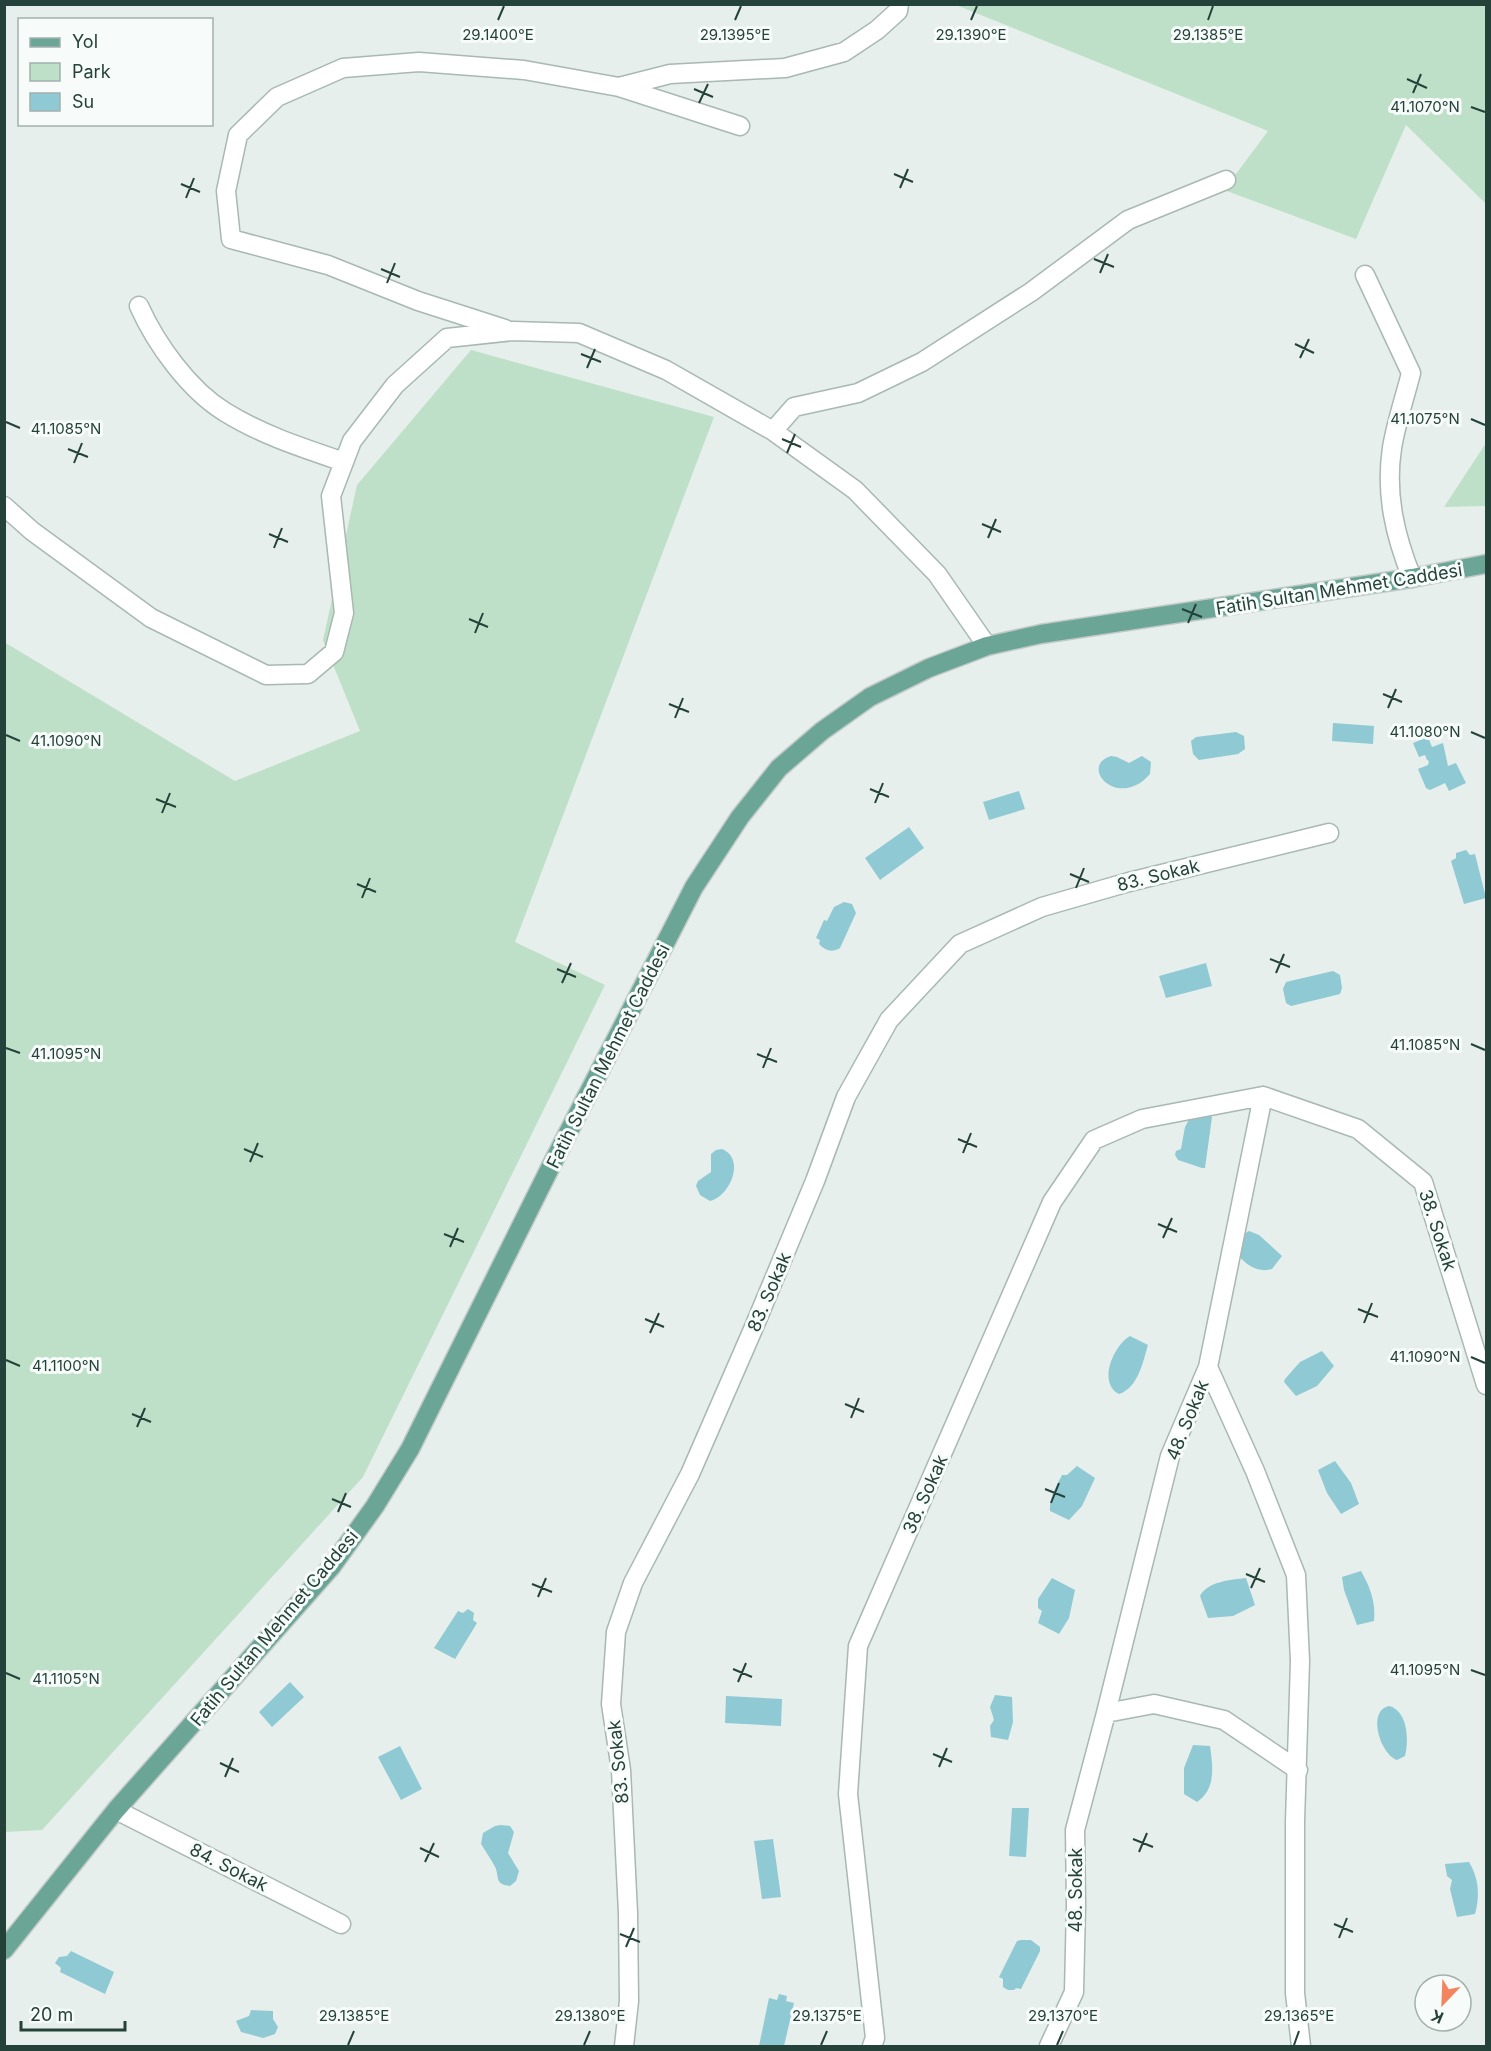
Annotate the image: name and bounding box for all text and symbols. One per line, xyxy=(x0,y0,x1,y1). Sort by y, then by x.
legend xyxy=(18,18,213,126)
text: 29.1400°E xyxy=(462,25,534,44)
text: 29.1395°E xyxy=(700,25,770,44)
text: 29.1390°E xyxy=(935,25,1007,44)
text: 29.1385°E xyxy=(1173,25,1243,44)
text: Yol xyxy=(72,31,98,52)
text: Park xyxy=(72,61,111,82)
text: Su xyxy=(72,91,94,112)
text: 41.1070°N xyxy=(1390,97,1460,116)
text: 41.1075°N xyxy=(1390,409,1460,428)
text: 41.1085°N xyxy=(31,419,101,438)
street label: Fatih Sultan Mehmet Caddesi xyxy=(1214,559,1464,619)
text: 41.1080°N xyxy=(1390,722,1460,741)
text: 41.1090°N xyxy=(31,731,102,750)
street label: 83. Sokak xyxy=(1115,855,1202,895)
street label: Fatih Sultan Mehmet Caddesi xyxy=(542,940,674,1172)
text: 41.1085°N xyxy=(1390,1035,1460,1054)
text: 41.1095°N xyxy=(31,1044,101,1063)
street label: 38. Sokak xyxy=(1415,1187,1461,1273)
street label: 83. Sokak xyxy=(743,1249,795,1335)
text: 41.1090°N xyxy=(1390,1347,1461,1366)
text: 41.1100°N xyxy=(32,1356,100,1375)
street label: 48. Sokak xyxy=(1161,1377,1213,1463)
street label: 38. Sokak xyxy=(898,1451,952,1537)
street label: Fatih Sultan Mehmet Caddesi xyxy=(186,1526,362,1730)
text: 41.1095°N xyxy=(1390,1660,1460,1679)
text: 41.1105°N xyxy=(32,1669,100,1688)
street label: 83. Sokak xyxy=(603,1719,633,1805)
street label: 84. Sokak xyxy=(187,1838,272,1896)
street label: 48. Sokak xyxy=(1065,1847,1086,1932)
north arrow xyxy=(1413,1973,1473,2033)
scale bar xyxy=(21,1994,124,2032)
text: 20 m xyxy=(30,2004,73,2025)
text: K xyxy=(1427,2005,1446,2028)
text: 29.1385°E xyxy=(319,2006,389,2025)
text: 29.1380°E xyxy=(554,2006,626,2025)
text: 29.1375°E xyxy=(792,2006,862,2025)
text: 29.1370°E xyxy=(1028,2006,1098,2025)
text: 29.1365°E xyxy=(1264,2006,1334,2025)

